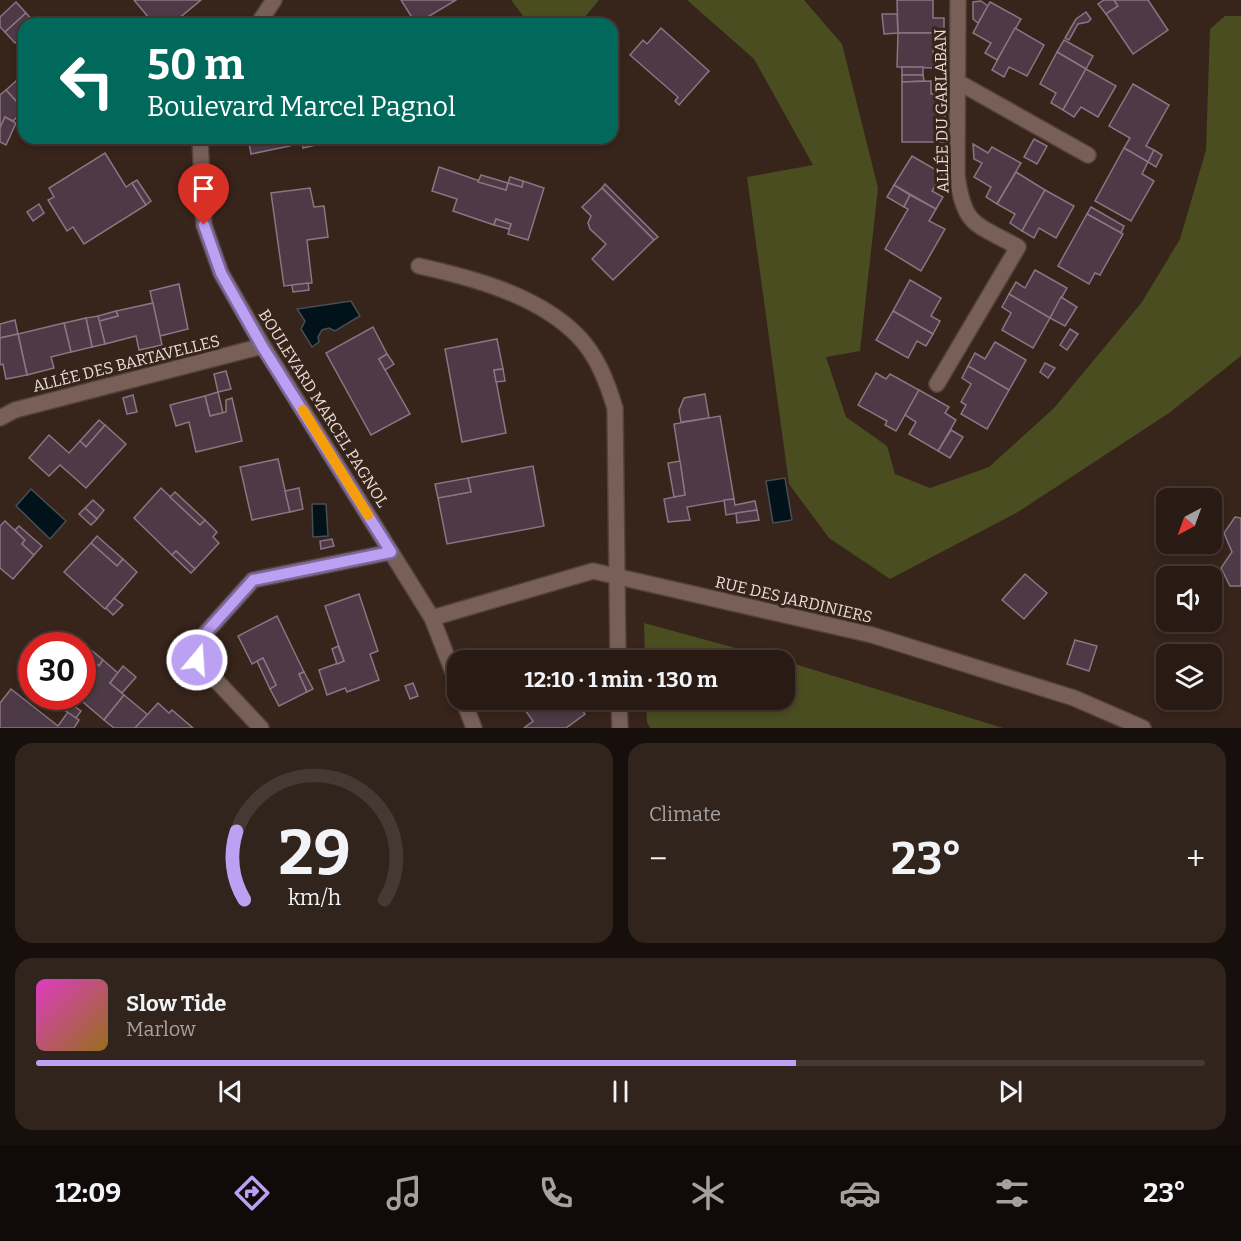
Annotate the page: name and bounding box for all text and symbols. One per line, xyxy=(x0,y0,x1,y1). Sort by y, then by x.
street label: ALLÉE DU GARLABAN xyxy=(930,29,952,193)
text: 50 m xyxy=(147,40,244,90)
icon: left xyxy=(48,42,126,120)
text: Boulevard Marcel Pagnol xyxy=(147,91,456,123)
pin xyxy=(178,163,229,225)
icon: arrive xyxy=(187,172,220,205)
street label: BOULEVARD MARCEL PAGNOL xyxy=(255,306,393,511)
street label: ALLÉE DES BARTAVELLES xyxy=(30,330,222,396)
north arrow xyxy=(1156,488,1222,554)
map controls xyxy=(1156,488,1222,710)
button: sound xyxy=(1156,566,1222,632)
street label: RUE DES JARDINIERS xyxy=(713,572,874,627)
position arrow xyxy=(165,628,229,692)
speed limit sign: 30 xyxy=(18,632,96,710)
button: layers xyxy=(1156,644,1222,710)
text: 12:10 · 1 min · 130 m xyxy=(524,666,718,693)
text: Climate xyxy=(649,802,721,826)
text: 29 xyxy=(278,816,350,891)
text: 23° xyxy=(891,832,962,886)
text: − xyxy=(649,839,667,879)
text: + xyxy=(1186,839,1205,879)
text: km/h xyxy=(287,885,341,911)
text: Slow Tide xyxy=(126,990,226,1017)
text: Marlow xyxy=(126,1017,196,1041)
icon: previous xyxy=(214,1075,247,1108)
icon: pause xyxy=(604,1075,637,1108)
icon: next xyxy=(994,1075,1027,1108)
icon: directions xyxy=(231,1172,273,1214)
icon: music xyxy=(383,1172,425,1214)
icon: phone xyxy=(535,1172,577,1214)
icon: climate xyxy=(687,1172,729,1214)
icon: car xyxy=(839,1172,881,1214)
icon: filters xyxy=(991,1172,1033,1214)
text: 12:09 xyxy=(55,1177,121,1209)
text: 23° xyxy=(1143,1177,1186,1209)

